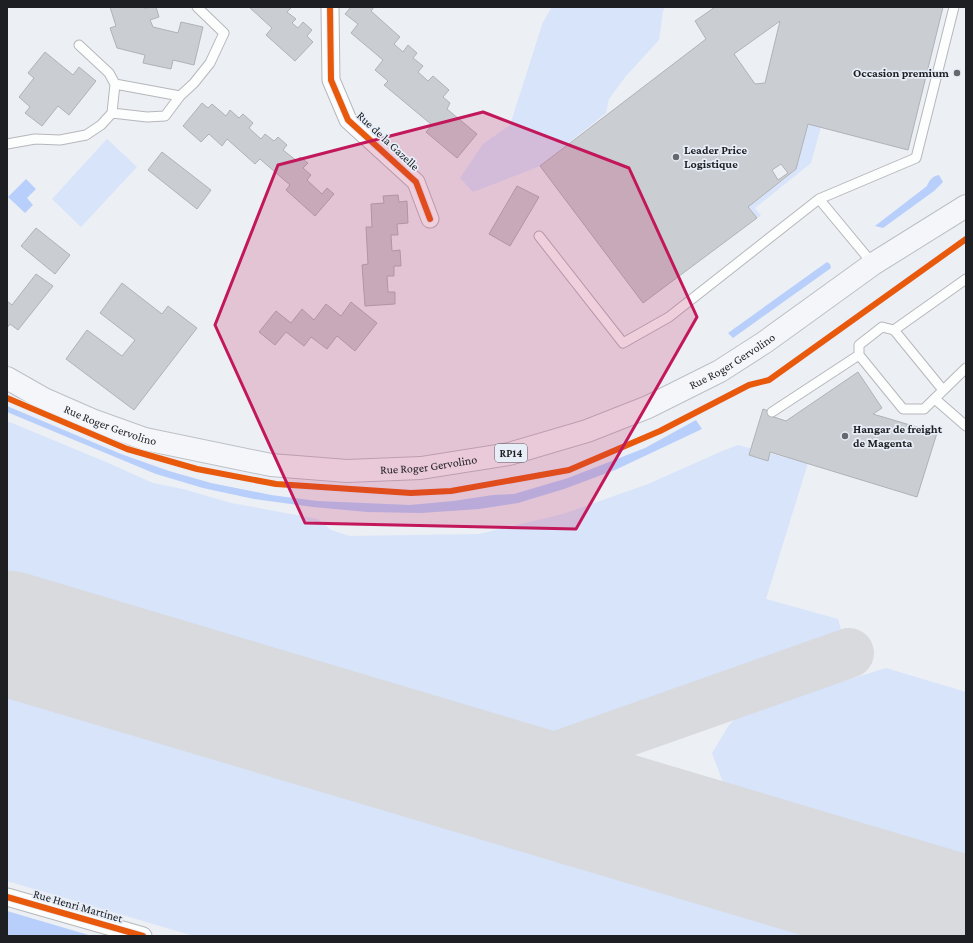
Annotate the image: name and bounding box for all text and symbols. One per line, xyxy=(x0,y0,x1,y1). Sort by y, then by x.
place label: Occasion premium xyxy=(853,66,950,80)
marker: Occasion premium xyxy=(952,68,962,78)
street label: Rue de la Gazelle xyxy=(354,109,422,173)
place label: Leader Price Logistique xyxy=(684,143,747,171)
marker: Leader Price Logistique xyxy=(671,152,681,162)
street label: Rue Roger Gervolino xyxy=(687,330,778,392)
street label: Rue Roger Gervolino xyxy=(62,402,158,448)
place label: Hangar de freight de Magenta xyxy=(853,422,943,450)
marker: Hangar de freight de Magenta xyxy=(840,431,850,441)
road number: RP14 xyxy=(495,444,527,462)
street label: Rue Roger Gervolino xyxy=(380,452,478,477)
street label: Rue Henri Martinet xyxy=(32,887,125,926)

